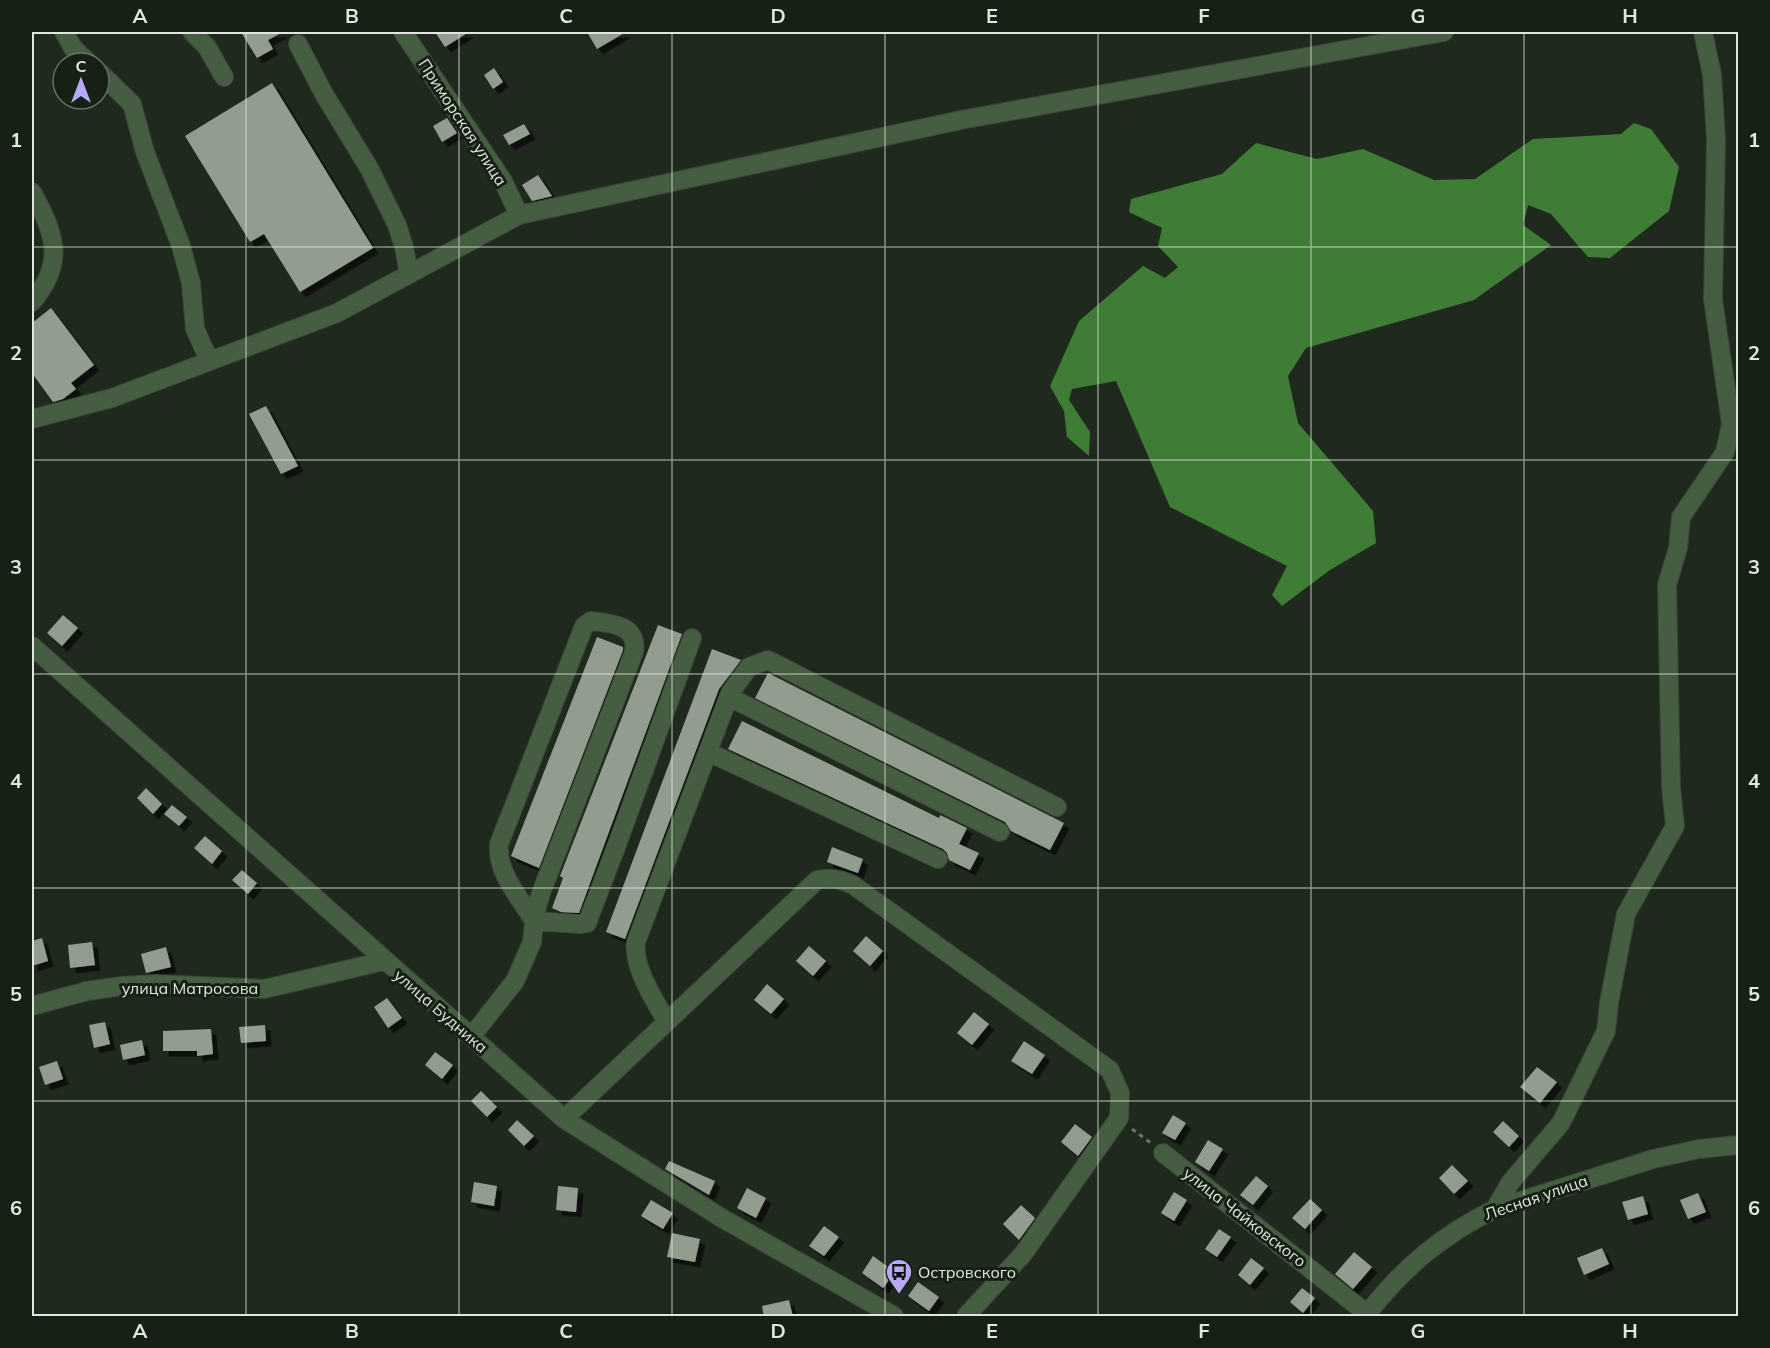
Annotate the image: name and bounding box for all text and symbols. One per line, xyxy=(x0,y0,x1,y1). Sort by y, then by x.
text: A xyxy=(133,3,148,28)
text: B xyxy=(345,3,359,28)
text: C xyxy=(559,3,573,28)
text: D xyxy=(770,3,786,28)
text: E xyxy=(986,3,998,28)
text: F xyxy=(1198,3,1210,28)
text: G xyxy=(1411,3,1425,28)
text: H xyxy=(1622,3,1638,28)
north arrow xyxy=(51,51,111,111)
street label: Приморская улица xyxy=(414,55,512,189)
text: С xyxy=(76,56,87,76)
text: 1 xyxy=(10,127,22,152)
text: 1 xyxy=(1748,127,1760,152)
text: 2 xyxy=(10,340,22,365)
text: 2 xyxy=(1748,340,1760,365)
text: 3 xyxy=(10,554,22,579)
text: 3 xyxy=(1748,554,1760,579)
text: 4 xyxy=(10,768,22,793)
text: 4 xyxy=(1748,768,1760,793)
street label: улица Будника xyxy=(390,965,492,1057)
street label: улица Матросова xyxy=(122,978,258,998)
text: 5 xyxy=(10,981,22,1006)
text: 5 xyxy=(1748,981,1760,1006)
street label: улица Чайковского xyxy=(1180,1163,1310,1271)
street label: Лесная улица xyxy=(1482,1170,1590,1224)
text: 6 xyxy=(10,1195,22,1220)
text: 6 xyxy=(1748,1195,1760,1220)
bus stop icon: Островского xyxy=(884,1257,914,1295)
place label: Островского xyxy=(918,1262,1016,1282)
text: A xyxy=(133,1318,148,1343)
text: B xyxy=(345,1318,359,1343)
text: C xyxy=(559,1318,573,1343)
text: D xyxy=(770,1318,786,1343)
text: E xyxy=(986,1318,998,1343)
text: F xyxy=(1198,1318,1210,1343)
text: G xyxy=(1411,1318,1425,1343)
text: H xyxy=(1622,1318,1638,1343)

